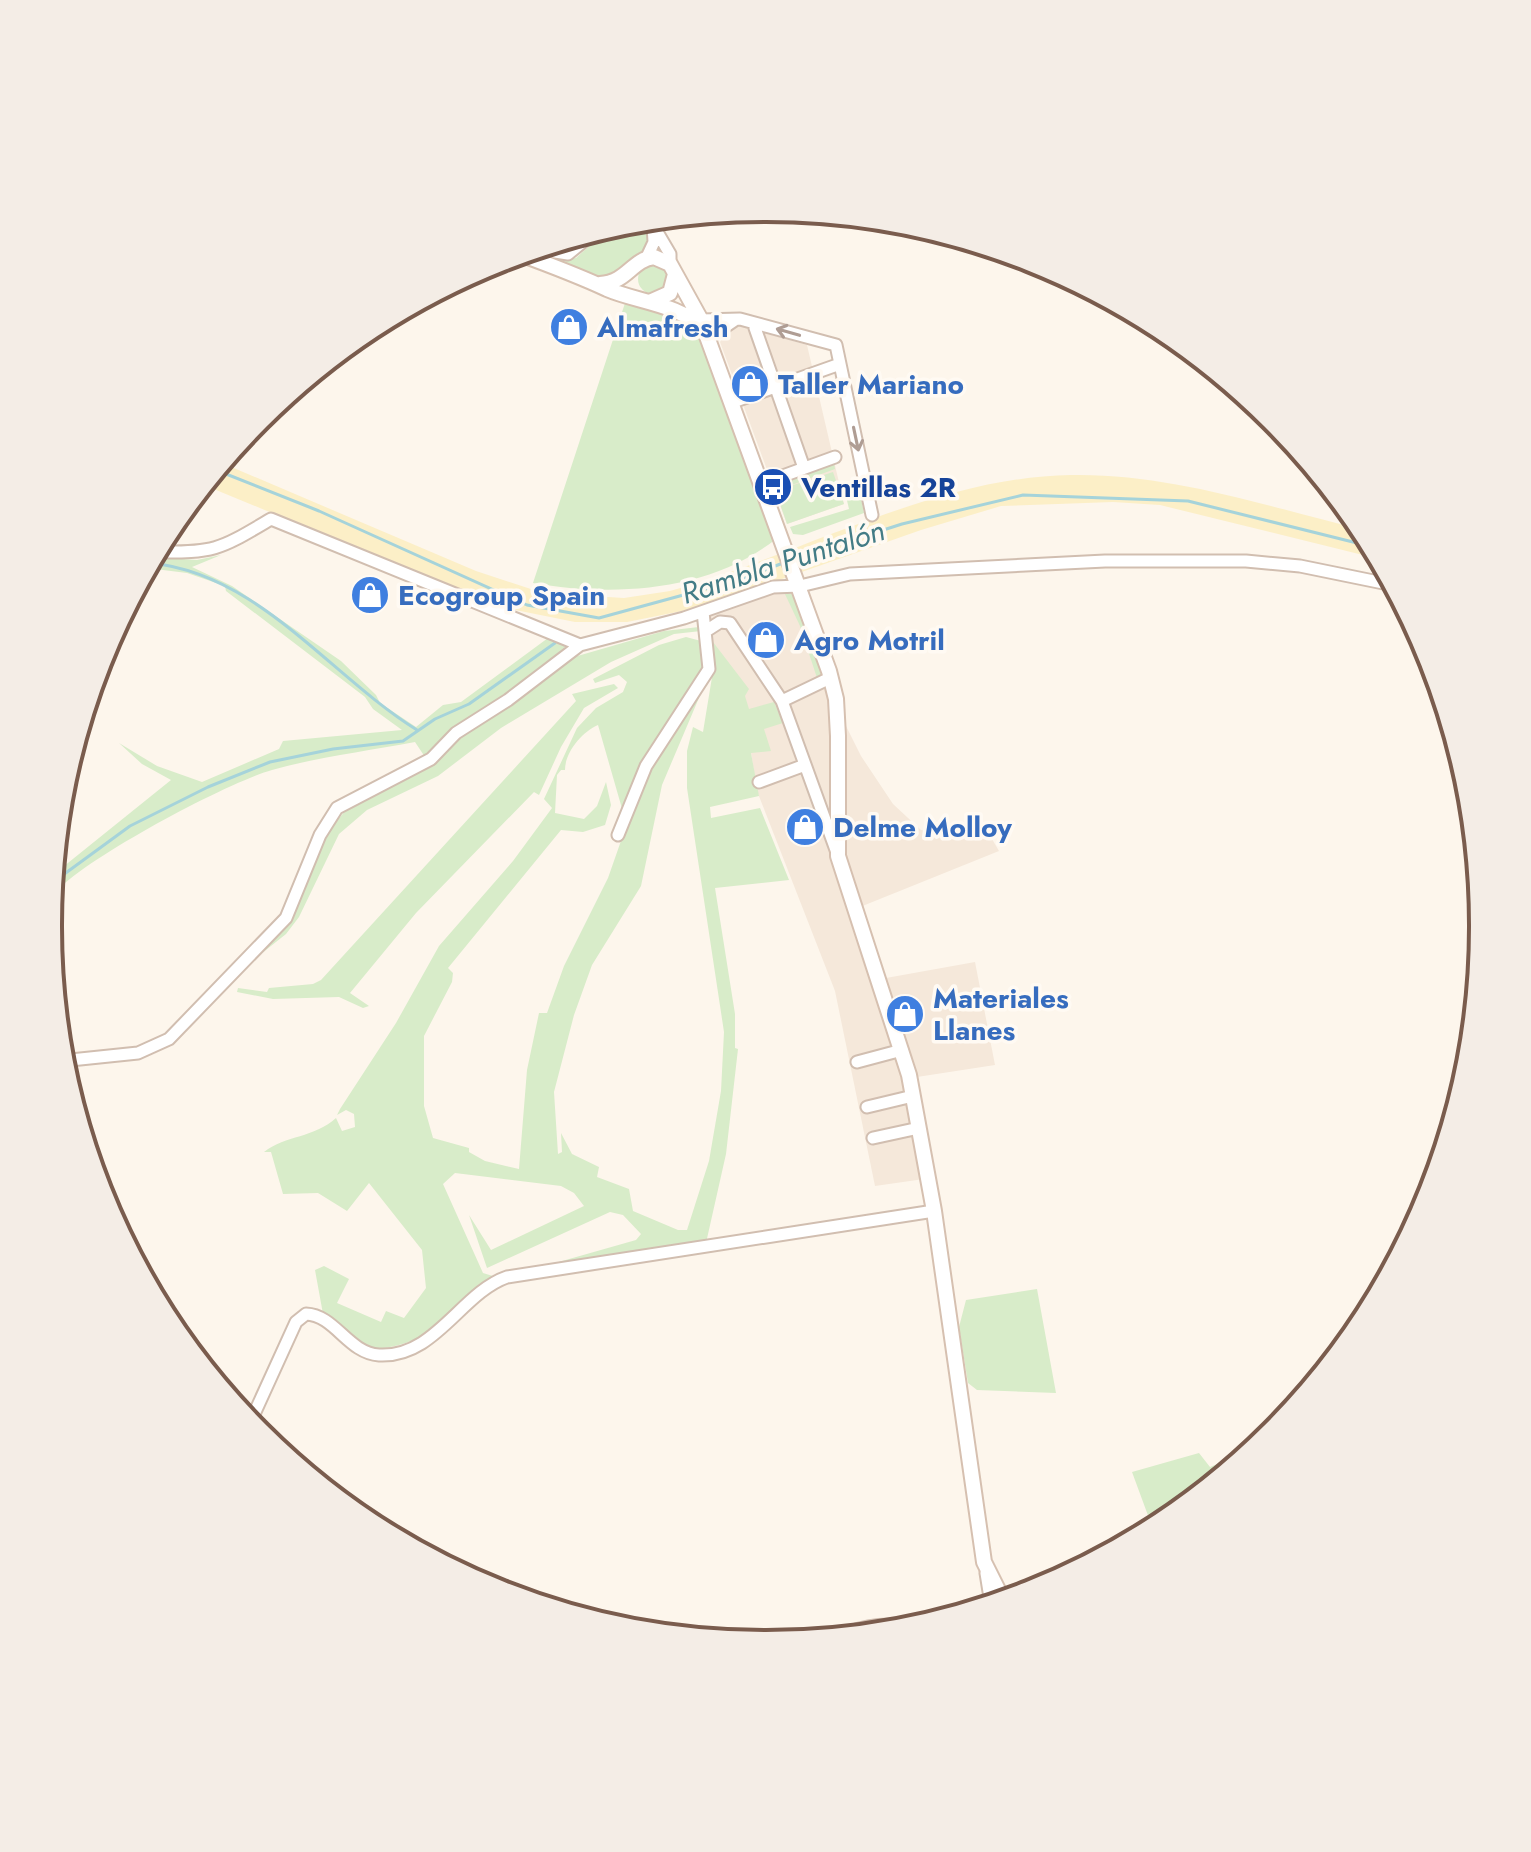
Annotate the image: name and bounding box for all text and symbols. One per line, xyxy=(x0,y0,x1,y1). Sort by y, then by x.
shop icon: Almafresh xyxy=(548,306,590,348)
place label: Almafresh xyxy=(596,307,729,348)
one-way arrow xyxy=(776,324,802,339)
shop icon: Taller Mariano xyxy=(729,363,771,405)
place label: Taller Mariano xyxy=(778,364,964,405)
one-way arrow xyxy=(849,426,864,452)
bus stop icon: Ventillas 2R xyxy=(752,466,794,508)
place label: Ventillas 2R xyxy=(800,467,956,508)
water label: Rambla Puntalón xyxy=(675,508,890,615)
shop icon: Ecogroup Spain xyxy=(349,574,391,616)
place label: Ecogroup Spain xyxy=(398,575,605,616)
shop icon: Agro Motril xyxy=(745,619,787,661)
place label: Agro Motril xyxy=(793,620,945,661)
shop icon: Delme Molloy xyxy=(784,806,826,848)
place label: Delme Molloy xyxy=(833,807,1012,848)
place label: Materiales Llanes xyxy=(933,978,1069,1051)
shop icon: Materiales Llanes xyxy=(884,993,926,1035)

